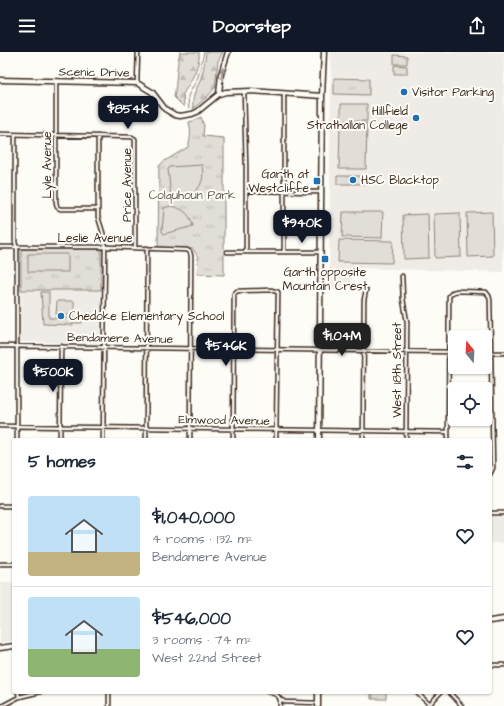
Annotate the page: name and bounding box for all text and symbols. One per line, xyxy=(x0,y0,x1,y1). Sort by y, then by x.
text: Doorstep xyxy=(213,14,291,39)
icon: menu xyxy=(16,15,38,37)
icon: share xyxy=(466,15,488,37)
street label: Scenic Drive xyxy=(58,63,130,82)
one-way arrow xyxy=(219,66,225,79)
place label: Visitor Parking xyxy=(412,84,494,102)
marker: Visitor Parking xyxy=(399,87,409,97)
pin: $854K xyxy=(100,96,156,130)
text: $854K xyxy=(107,100,149,118)
place label: Hillfield Strathallan College xyxy=(307,103,409,135)
marker: Hillfield Strathallan College xyxy=(411,113,421,123)
street label: Lyle Avenue xyxy=(39,131,57,199)
street label: Price Avenue xyxy=(119,148,136,222)
place label: Garth at Westcliffe xyxy=(248,166,309,197)
place label: HSC Blacktop xyxy=(361,172,439,189)
marker: HSC Blacktop xyxy=(348,175,358,185)
marker: Garth at Westcliffe xyxy=(312,176,322,186)
park label: Colquhoun Park xyxy=(149,187,236,204)
pin: $940K xyxy=(274,210,330,244)
text: $940K xyxy=(282,214,322,232)
street label: Leslie Avenue xyxy=(58,230,133,247)
marker: Garth opposite Mountain Crest xyxy=(320,254,330,264)
place label: Garth opposite Mountain Crest xyxy=(283,264,368,295)
place label: Chedoke Elementary School xyxy=(69,308,225,326)
marker: Chedoke Elementary School xyxy=(56,311,66,321)
street label: West 18th Street xyxy=(389,322,406,418)
pin: $1.04M xyxy=(309,323,375,357)
text: $1.04M xyxy=(323,327,361,345)
street label: Bendamere Avenue xyxy=(67,329,174,348)
north arrow xyxy=(448,330,492,374)
map controls xyxy=(448,330,492,426)
pin: $546K xyxy=(198,333,254,367)
text: $546K xyxy=(205,337,247,355)
pin: $500K xyxy=(25,359,81,393)
text: $500K xyxy=(33,363,73,381)
button: locate xyxy=(448,382,492,426)
street label: Elmwood Avenue xyxy=(178,411,270,430)
text: 5 homes xyxy=(28,450,96,474)
icon: filters xyxy=(454,451,476,473)
text: $1,040,000 xyxy=(152,506,235,530)
icon: home xyxy=(60,512,108,560)
icon: heart xyxy=(454,525,476,547)
text: 4 rooms · 132 m² xyxy=(152,530,253,548)
text: Bendamere Avenue xyxy=(152,548,267,566)
text: $546,000 xyxy=(152,607,231,631)
icon: home xyxy=(60,613,108,661)
icon: heart xyxy=(454,626,476,648)
text: 3 rooms · 74 m² xyxy=(152,631,252,649)
text: West 22nd Street xyxy=(152,649,262,667)

